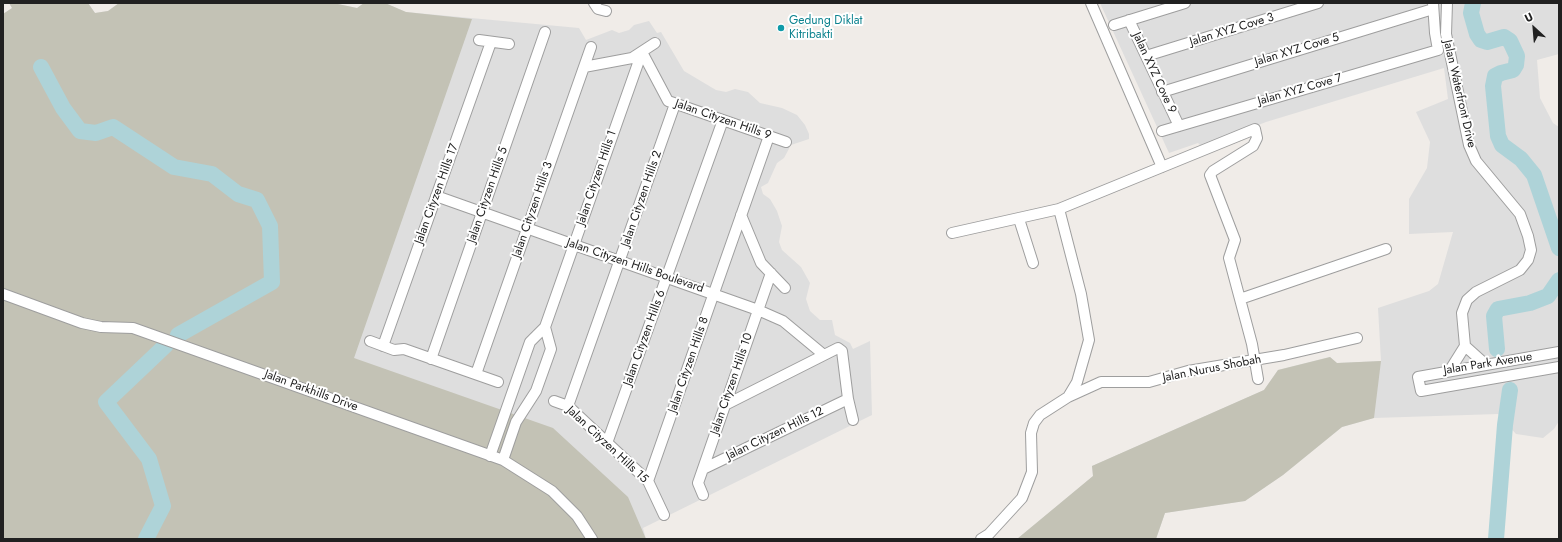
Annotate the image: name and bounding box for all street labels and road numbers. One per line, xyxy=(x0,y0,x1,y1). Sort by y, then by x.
street label: Jalan XYZ Cove 3 xyxy=(1188,10,1276,50)
street label: Jalan XYZ Cove 9 xyxy=(1129,30,1179,116)
street label: Jalan XYZ Cove 5 xyxy=(1253,30,1341,70)
street label: Jalan Waterfront Drive xyxy=(1440,39,1478,149)
street label: Jalan XYZ Cove 7 xyxy=(1256,71,1344,109)
street label: Jalan Cityzen Hills 9 xyxy=(673,97,773,143)
street label: Jalan Cityzen Hills 1 xyxy=(574,129,620,227)
street label: Jalan Cityzen Hills 17 xyxy=(412,142,462,246)
street label: Jalan Cityzen Hills 5 xyxy=(465,145,511,245)
street label: Jalan Cityzen Hills 2 xyxy=(619,149,665,249)
street label: Jalan Cityzen Hills 3 xyxy=(510,160,556,260)
street label: Jalan Cityzen Hills Boulevard xyxy=(564,236,706,296)
street label: Jalan Cityzen Hills 6 xyxy=(621,288,669,388)
street label: Jalan Cityzen Hills 8 xyxy=(666,315,712,415)
street label: Jalan Cityzen Hills 10 xyxy=(708,331,756,437)
street label: Jalan Park Avenue xyxy=(1443,350,1533,378)
street label: Jalan Nurus Shobah xyxy=(1162,352,1262,386)
street label: Jalan Parkhills Drive xyxy=(262,367,360,415)
street label: Jalan Cityzen Hills 15 xyxy=(563,404,651,486)
street label: Jalan Cityzen Hills 12 xyxy=(724,404,826,464)

